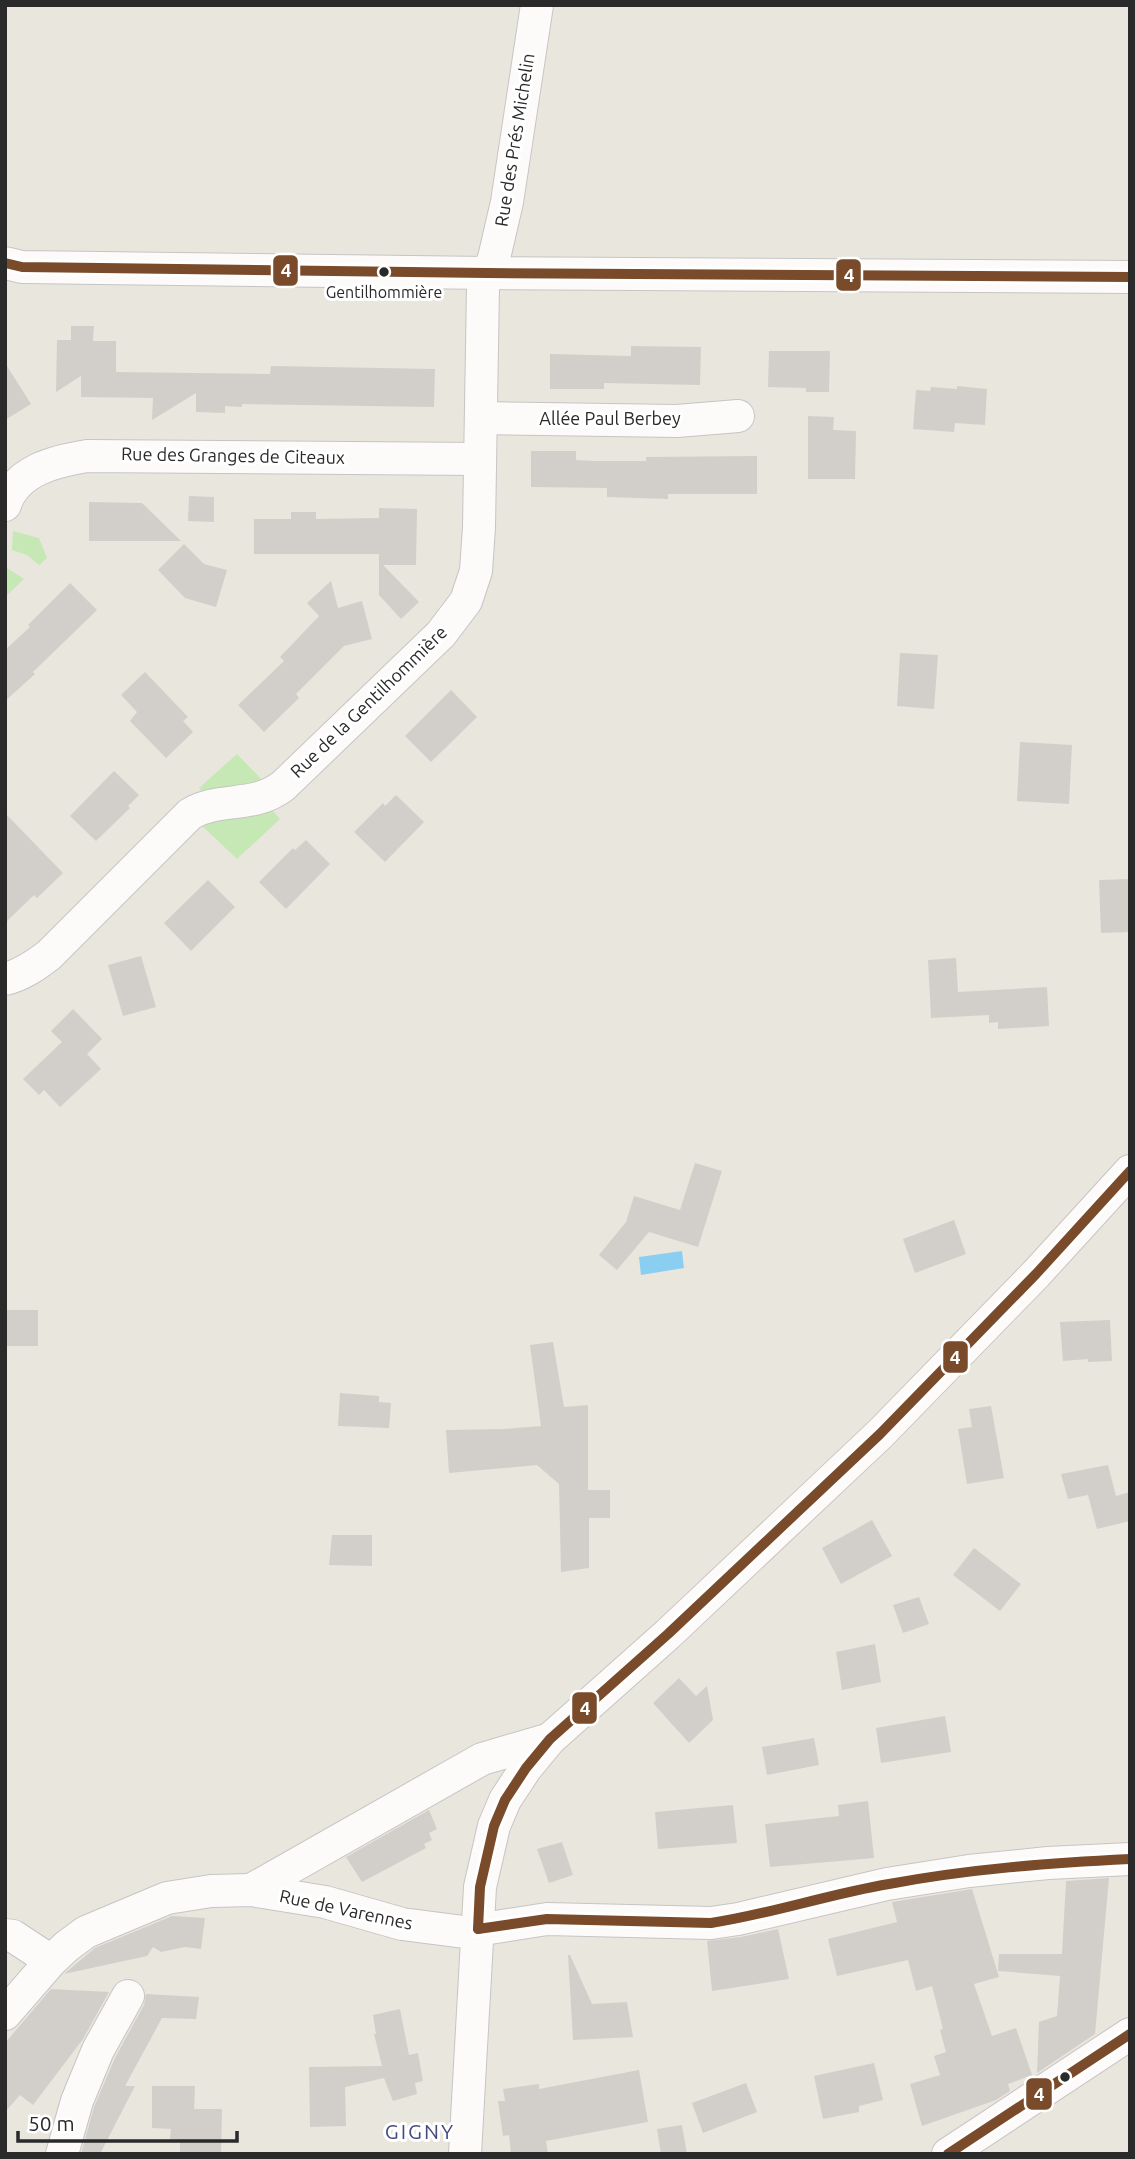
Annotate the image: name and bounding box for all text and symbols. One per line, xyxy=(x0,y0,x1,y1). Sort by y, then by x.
street label: Rue des Prés Michelin xyxy=(490,52,538,228)
line badge: 4 xyxy=(272,254,299,287)
line badge: 4 xyxy=(835,258,862,292)
text: 4 xyxy=(281,259,292,281)
text: 4 xyxy=(844,264,855,286)
marker: Gentilhommière xyxy=(377,265,391,279)
place label: Gentilhommière xyxy=(326,283,442,301)
street label: Allée Paul Berbey xyxy=(539,408,681,428)
street label: Rue des Granges de Citeaux xyxy=(121,443,345,467)
street label: Rue de la Gentilhommière xyxy=(286,621,451,781)
line badge: 4 xyxy=(942,1340,969,1374)
text: 4 xyxy=(950,1346,961,1368)
line badge: 4 xyxy=(571,1691,598,1725)
text: 4 xyxy=(580,1697,591,1719)
street label: Rue de Varennes xyxy=(278,1885,415,1933)
unlabelled marker xyxy=(1058,2070,1072,2084)
line badge: 4 xyxy=(1025,2077,1053,2111)
text: 4 xyxy=(1034,2083,1045,2105)
scale bar xyxy=(18,2100,236,2144)
text: 50 m xyxy=(28,2111,75,2135)
district label: GIGNY xyxy=(385,2119,455,2143)

